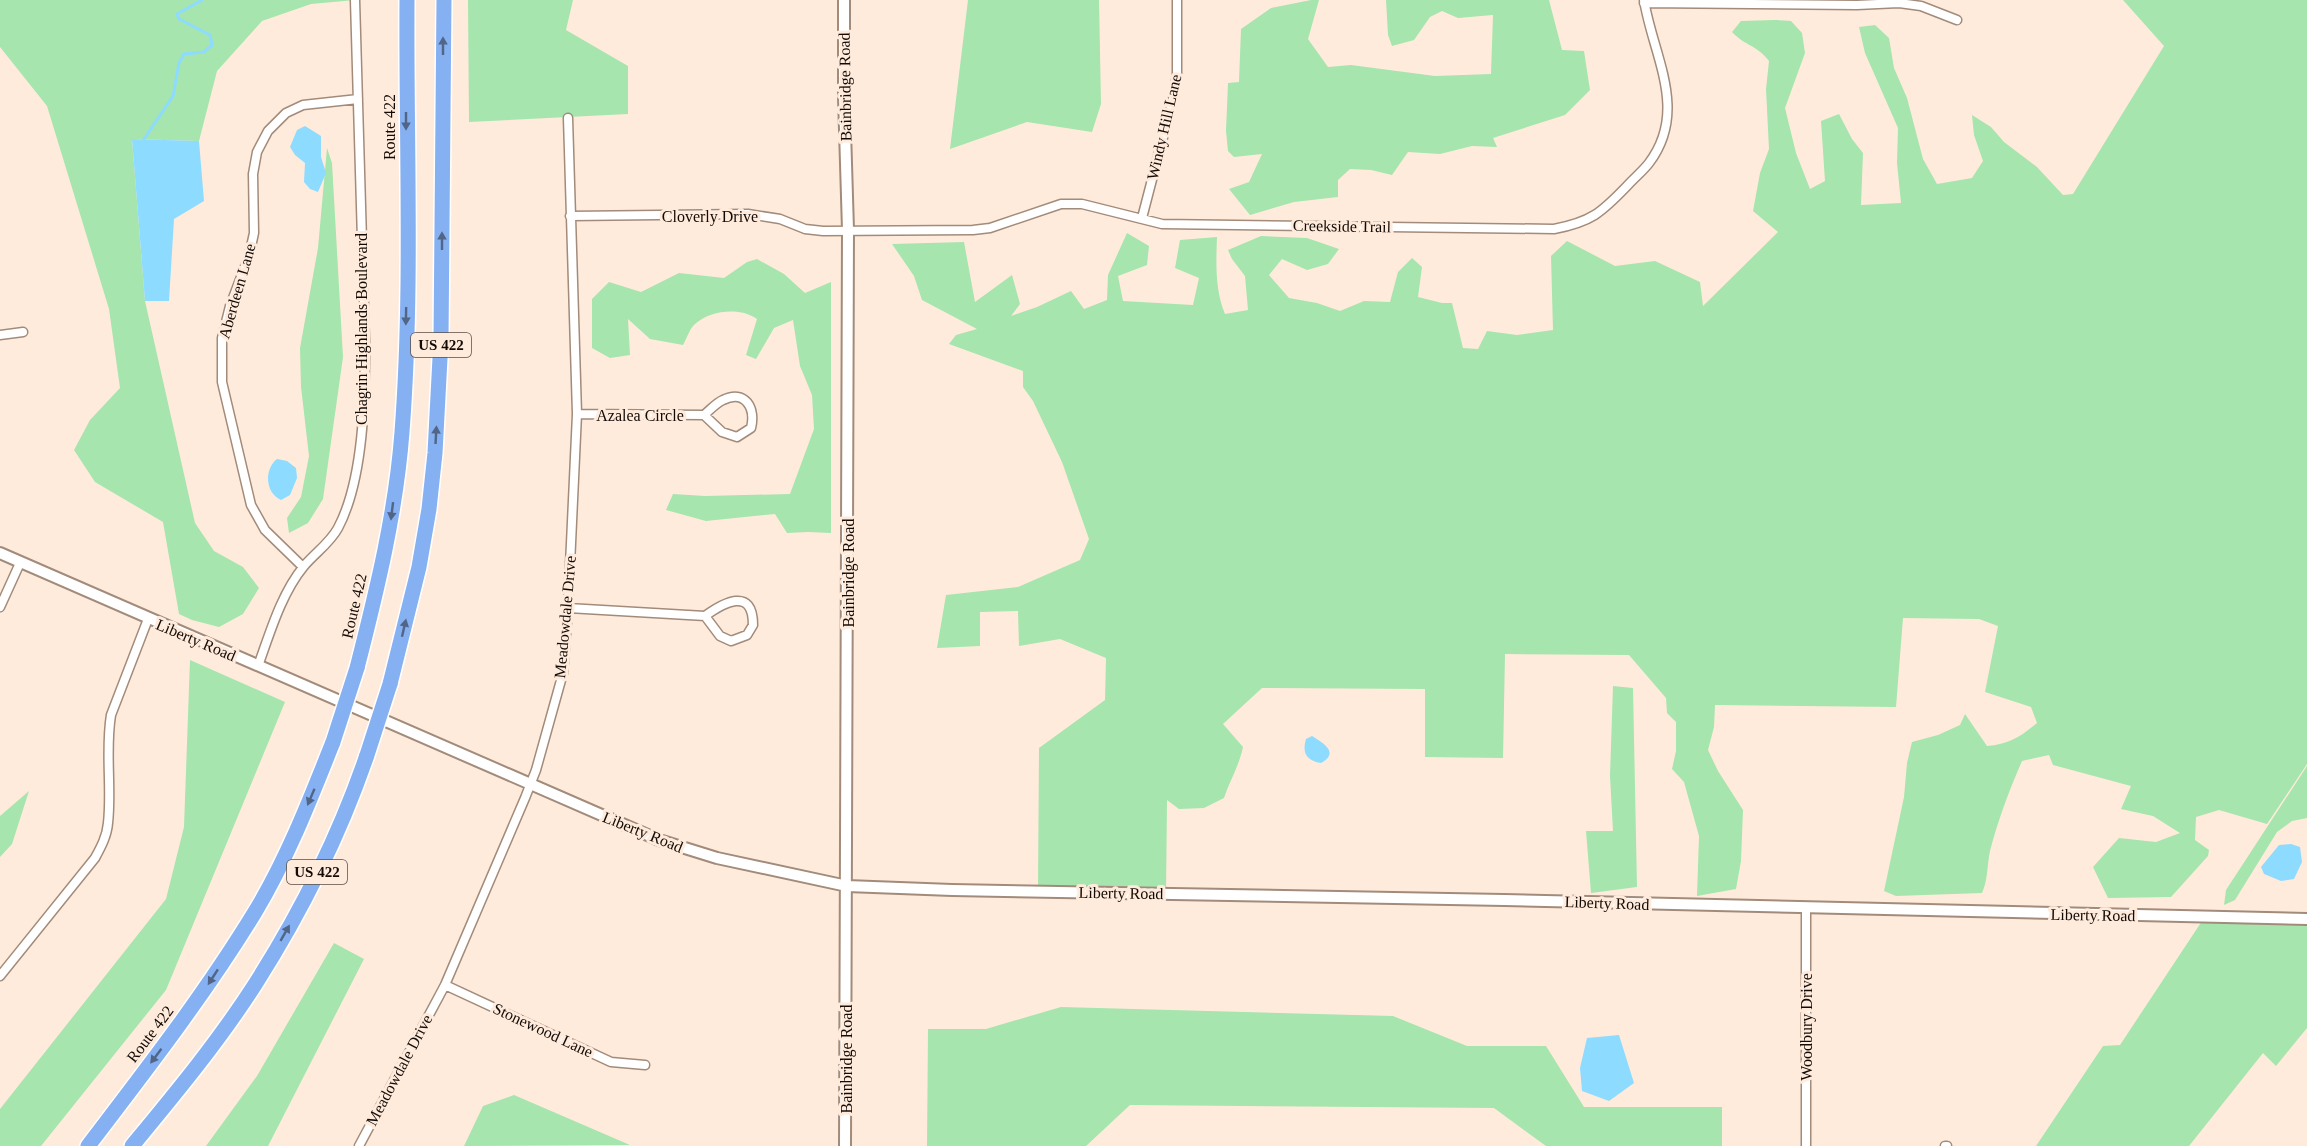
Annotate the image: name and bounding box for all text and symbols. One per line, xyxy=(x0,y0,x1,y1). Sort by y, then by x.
street label: Bainbridge Road xyxy=(836,32,855,142)
one-way arrow xyxy=(438,36,448,55)
street label: Windy Hill Lane xyxy=(1144,73,1185,182)
street label: Route 422 xyxy=(381,94,398,160)
one-way arrow xyxy=(402,112,411,131)
street label: Cloverly Drive xyxy=(662,208,758,226)
street label: Creekside Trail xyxy=(1293,217,1392,235)
one-way arrow xyxy=(437,231,447,250)
street label: Chagrin Highlands Boulevard xyxy=(353,233,371,425)
street label: Aberdeen Lane xyxy=(215,241,259,341)
one-way arrow xyxy=(401,307,411,326)
road number: US 422 xyxy=(411,333,471,357)
street label: Azalea Circle xyxy=(596,407,684,424)
one-way arrow xyxy=(431,426,440,445)
one-way arrow xyxy=(388,501,397,520)
street label: Bainbridge Road xyxy=(840,519,858,627)
street label: Meadowdale Drive xyxy=(551,555,579,679)
street label: Route 422 xyxy=(338,572,370,640)
street label: Liberty Road xyxy=(153,616,238,665)
one-way arrow xyxy=(400,618,409,637)
one-way arrow xyxy=(306,788,316,806)
street label: Liberty Road xyxy=(600,808,686,857)
road number: US 422 xyxy=(287,860,347,884)
street label: Liberty Road xyxy=(1078,884,1164,903)
street label: Liberty Road xyxy=(1564,893,1650,914)
street label: Liberty Road xyxy=(2050,906,2136,925)
one-way arrow xyxy=(279,924,289,941)
one-way arrow xyxy=(207,969,218,985)
street label: Woodbury Drive xyxy=(1798,973,1816,1081)
street label: Stonewood Lane xyxy=(490,999,596,1061)
street label: Route 422 xyxy=(123,1002,177,1066)
street label: Bainbridge Road xyxy=(838,1005,856,1113)
street label: Meadowdale Drive xyxy=(363,1012,435,1128)
one-way arrow xyxy=(150,1048,163,1064)

